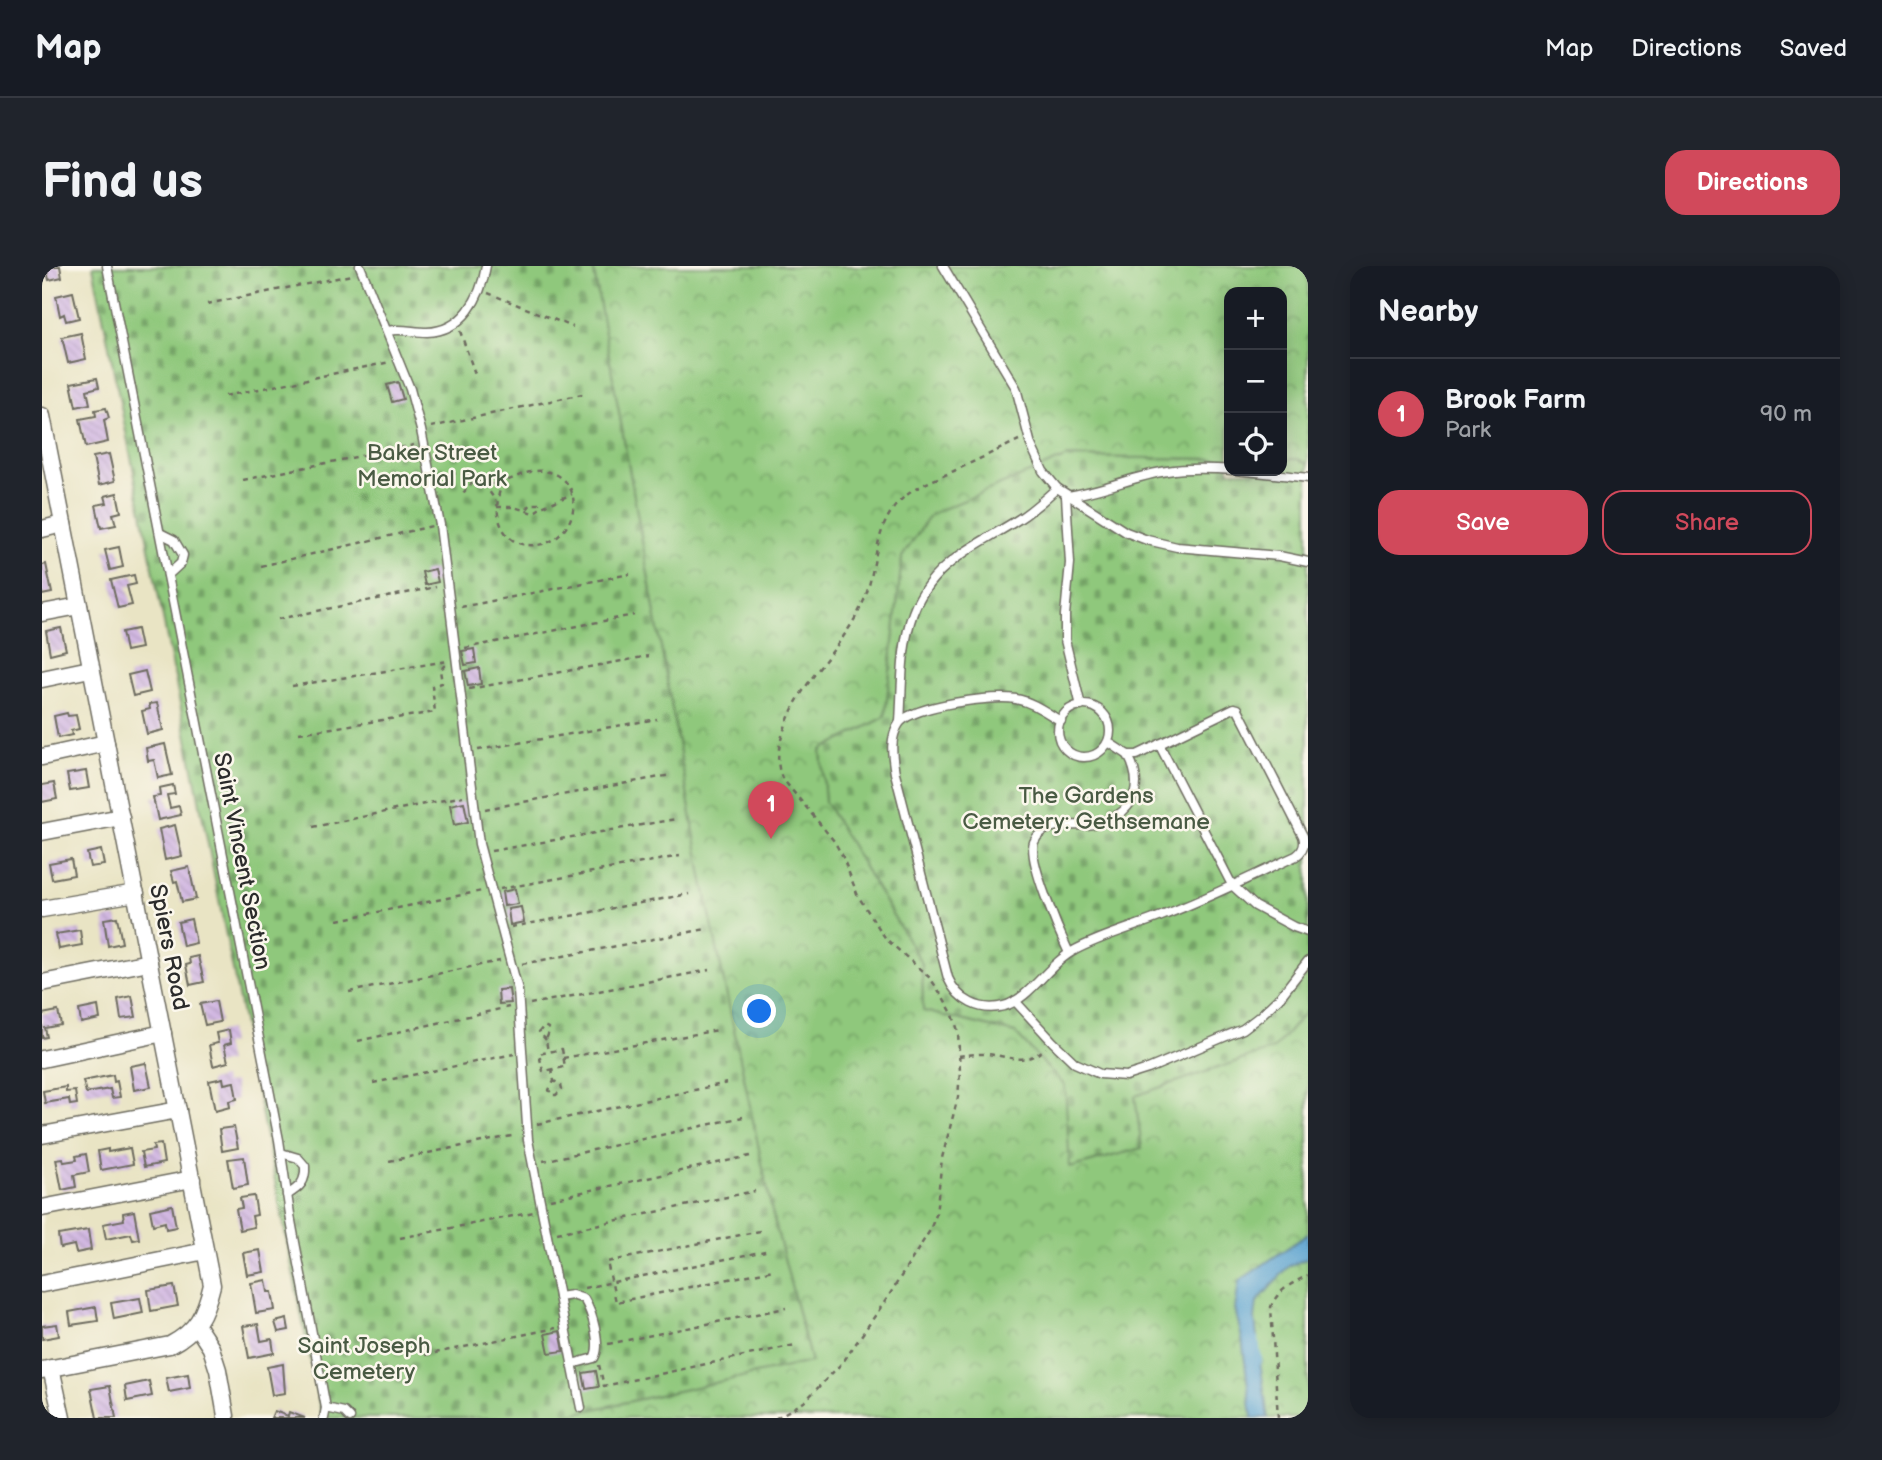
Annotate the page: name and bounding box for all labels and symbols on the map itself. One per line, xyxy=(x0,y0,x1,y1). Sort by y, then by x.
park label: Baker Street Memorial Park xyxy=(357,439,508,493)
street label: Saint Vincent Section xyxy=(207,750,277,972)
pin: 1 xyxy=(748,781,794,839)
park label: The Gardens Cemetery: Gethsemane xyxy=(962,782,1210,836)
street label: Spiers Road xyxy=(143,882,195,1013)
your location xyxy=(742,994,776,1028)
park label: Saint Joseph Cemetery xyxy=(297,1332,431,1386)

